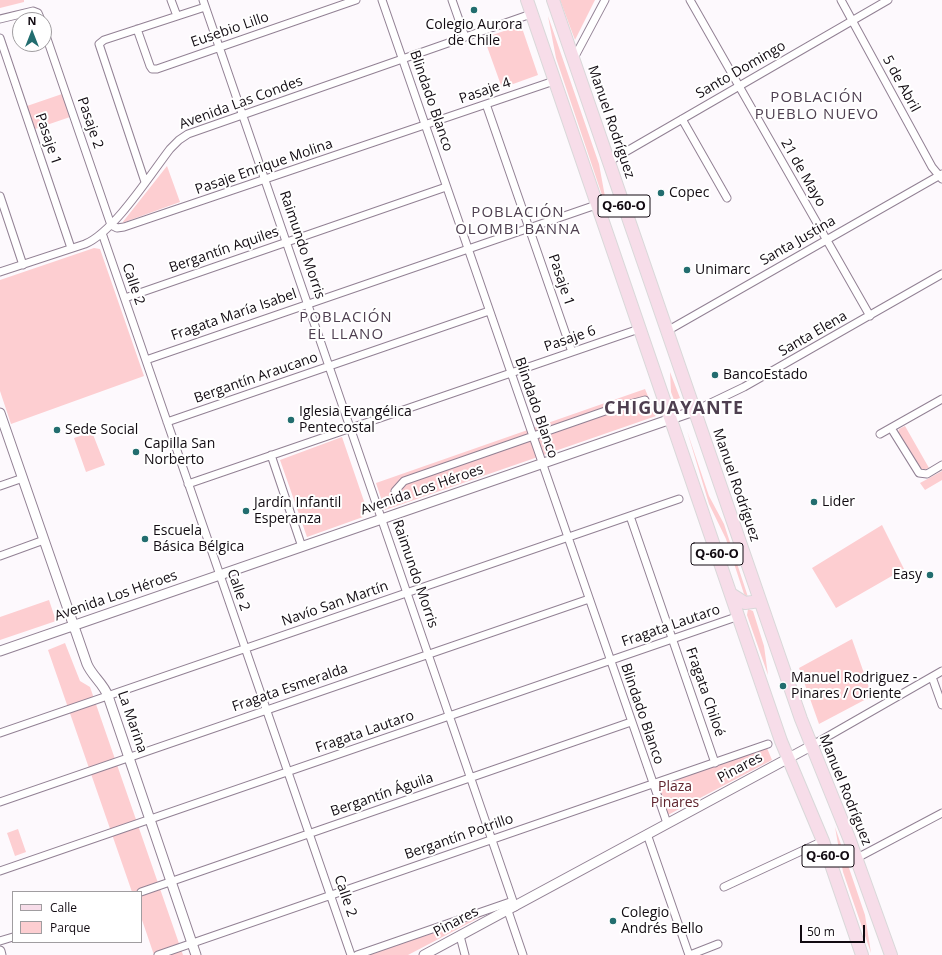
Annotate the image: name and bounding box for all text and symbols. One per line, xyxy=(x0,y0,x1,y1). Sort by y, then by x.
marker: Colegio Aurora de Chile xyxy=(469,5,479,15)
street label: Eusebio Lillo xyxy=(189,9,271,51)
north arrow xyxy=(12,12,52,52)
text: N xyxy=(28,13,36,28)
place label: Colegio Aurora de Chile xyxy=(426,17,522,50)
street label: Santo Domingo xyxy=(693,38,789,102)
street label: Blindado Blanco xyxy=(406,48,456,154)
street label: 5 de Abril xyxy=(879,53,923,115)
street label: Manuel Rodríguez xyxy=(584,63,638,181)
street label: Avenida Las Condes xyxy=(177,73,305,133)
street label: Pasaje 4 xyxy=(457,74,513,108)
district label: POBLACIÓN PUEBLO NUEVO xyxy=(755,89,879,124)
street label: Pasaje 2 xyxy=(73,95,107,151)
street label: Pasaje 1 xyxy=(31,111,65,167)
street label: Pasaje Enrique Molina xyxy=(193,136,335,198)
street label: 21 de Mayo xyxy=(777,136,829,210)
place label: Copec xyxy=(669,185,709,201)
marker: Copec xyxy=(656,188,666,198)
street label: Raimundo Morris xyxy=(276,189,328,301)
road number: Q-60-O xyxy=(598,195,650,217)
district label: POBLACIÓN OLOMBI BANNA xyxy=(455,204,581,239)
street label: Santa Justina xyxy=(757,213,839,269)
street label: Bergantín Aquiles xyxy=(167,223,281,277)
street label: Pasaje 1 xyxy=(544,252,578,308)
street label: Calle 2 xyxy=(118,261,148,307)
place label: Unimarc xyxy=(695,262,750,278)
marker: Unimarc xyxy=(682,265,692,275)
street label: Fragata María Isabel xyxy=(169,286,299,344)
street label: Santa Elena xyxy=(776,308,850,360)
district label: POBLACIÓN EL LLANO xyxy=(299,309,393,344)
street label: Pasaje 6 xyxy=(542,322,598,356)
street label: Bergantín Araucano xyxy=(192,349,320,407)
street label: Blindado Blanco xyxy=(511,355,561,461)
place label: BancoEstado xyxy=(723,367,808,383)
marker: BancoEstado xyxy=(710,370,720,380)
district label: CHIGUAYANTE xyxy=(604,398,744,420)
place label: Iglesia Evangélica Pentecostal xyxy=(299,404,412,436)
marker: Iglesia Evangélica Pentecostal xyxy=(286,415,296,425)
place label: Sede Social xyxy=(65,422,138,438)
marker: Sede Social xyxy=(52,425,62,435)
street label: Manuel Rodríguez xyxy=(709,426,763,544)
place label: Capilla San Norberto xyxy=(144,436,215,468)
marker: Capilla San Norberto xyxy=(131,447,141,457)
street label: Avenida Los Héroes xyxy=(358,461,486,519)
place label: Lider xyxy=(822,494,855,510)
place label: Jardín Infantil Esperanza xyxy=(254,495,341,528)
marker: Lider xyxy=(809,497,819,507)
marker: Jardín Infantil Esperanza xyxy=(241,506,251,516)
street label: Raimundo Morris xyxy=(389,518,441,630)
place label: Escuela Básica Bélgica xyxy=(153,523,244,556)
marker: Escuela Básica Bélgica xyxy=(140,534,150,544)
road number: Q-60-O xyxy=(691,543,743,565)
street label: Avenida Los Héroes xyxy=(52,567,180,625)
street label: Calle 2 xyxy=(223,567,253,613)
place label: Easy xyxy=(893,567,922,583)
marker: Easy xyxy=(925,570,935,580)
street label: Navío San Martín xyxy=(279,578,391,630)
street label: Fragata Lautaro xyxy=(620,601,722,651)
street label: Fragata Chiloé xyxy=(682,645,728,739)
street label: Fragata Esmeralda xyxy=(230,660,350,716)
street label: Blindado Blanco xyxy=(617,661,667,767)
place label: Manuel Rodriguez - Pinares / Oriente xyxy=(791,670,917,702)
marker: Manuel Rodriguez - Pinares / Oriente xyxy=(778,681,788,691)
street label: La Marina xyxy=(114,689,150,755)
street label: Fragata Lautaro xyxy=(314,707,416,757)
street label: Manuel Rodríguez xyxy=(815,732,875,848)
street label: Pinares xyxy=(715,749,765,787)
street label: Bergantín Águila xyxy=(329,770,435,820)
park label: Plaza Pinares xyxy=(651,779,699,812)
street label: Bergantín Potrillo xyxy=(402,811,516,863)
road number: Q-60-O xyxy=(802,845,854,867)
street label: Calle 2 xyxy=(330,873,360,919)
legend xyxy=(12,891,142,943)
text: Calle xyxy=(50,899,77,916)
street label: Pinares xyxy=(431,903,481,941)
place label: Colegio Andrés Bello xyxy=(621,905,703,938)
marker: Colegio Andrés Bello xyxy=(608,916,618,926)
scale bar xyxy=(802,917,867,943)
text: Parque xyxy=(50,919,90,936)
text: 50 m xyxy=(807,923,835,940)

